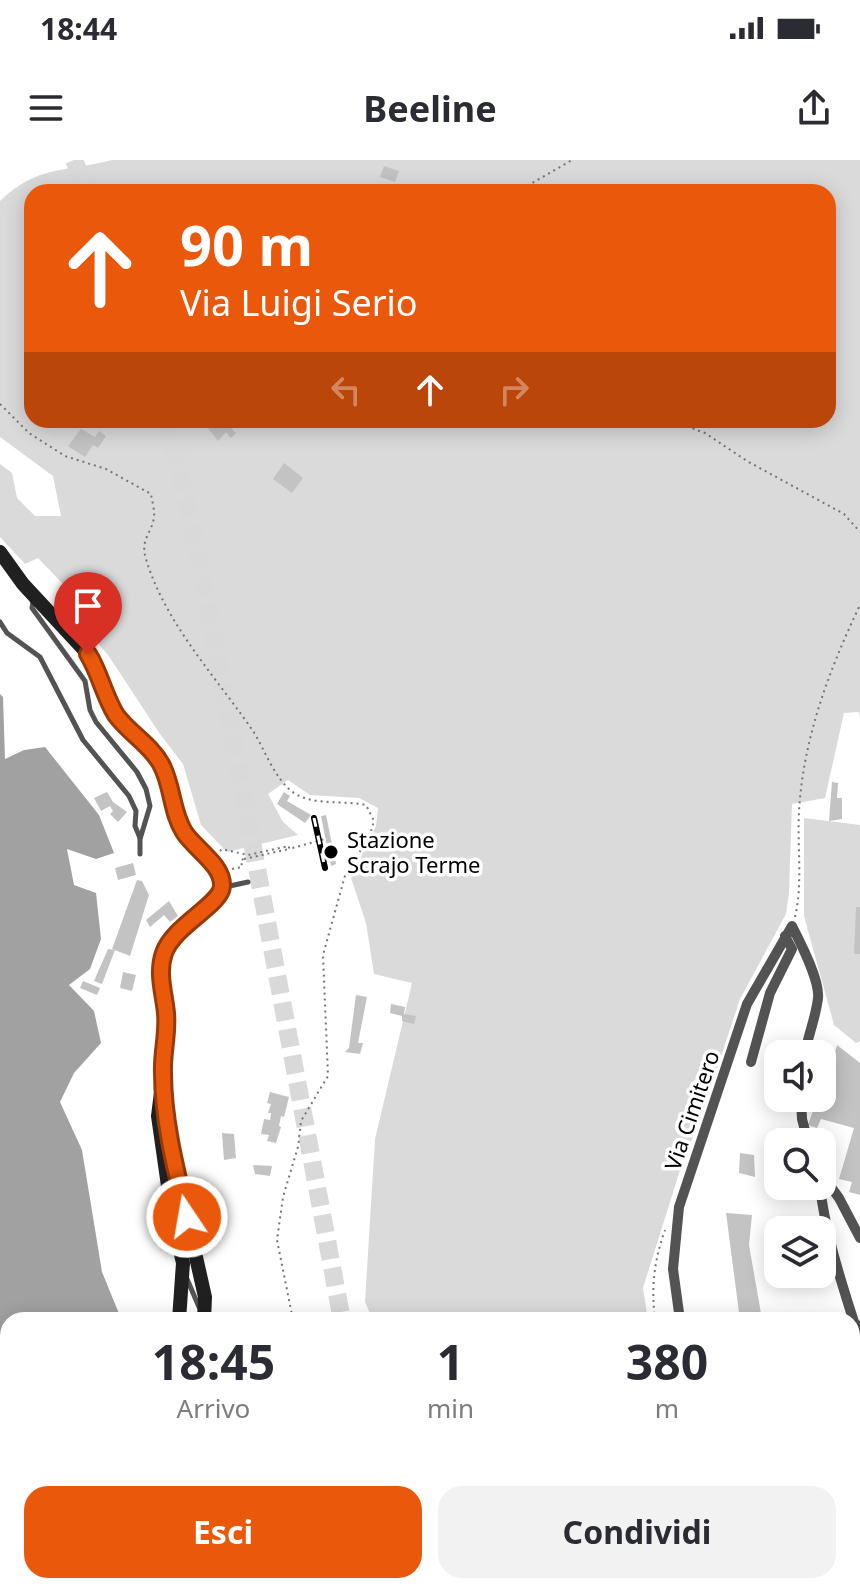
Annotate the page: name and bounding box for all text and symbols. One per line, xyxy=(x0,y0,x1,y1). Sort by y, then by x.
text: 18:44 xyxy=(40,8,117,49)
text: Beeline xyxy=(363,84,497,133)
icon: menu xyxy=(24,86,68,130)
icon: share xyxy=(792,86,836,130)
text: 90 m xyxy=(180,206,313,282)
icon: ahead xyxy=(48,216,152,320)
text: Via Luigi Serio xyxy=(180,278,418,327)
icon: left xyxy=(324,368,368,412)
icon: ahead xyxy=(408,368,452,412)
icon: right xyxy=(492,368,536,412)
pin xyxy=(54,572,122,654)
icon: arrive xyxy=(66,584,110,628)
place label: Stazione Scrajo Terme xyxy=(347,824,481,879)
marker: Stazione Scrajo Terme xyxy=(322,843,340,861)
map controls xyxy=(764,1040,836,1288)
button: sound xyxy=(764,1040,836,1112)
street label: Via Cimitero xyxy=(656,1046,726,1174)
button: search xyxy=(764,1128,836,1200)
position arrow xyxy=(145,1175,229,1259)
button: layers xyxy=(764,1216,836,1288)
text: 18:45 xyxy=(152,1329,275,1394)
text: 1 xyxy=(437,1329,464,1394)
text: 380 xyxy=(626,1329,708,1394)
text: Arrivo xyxy=(177,1390,250,1426)
text: min xyxy=(427,1390,474,1426)
text: m xyxy=(655,1390,679,1426)
button: Esci xyxy=(24,1486,422,1578)
button: Condividi xyxy=(438,1486,836,1578)

